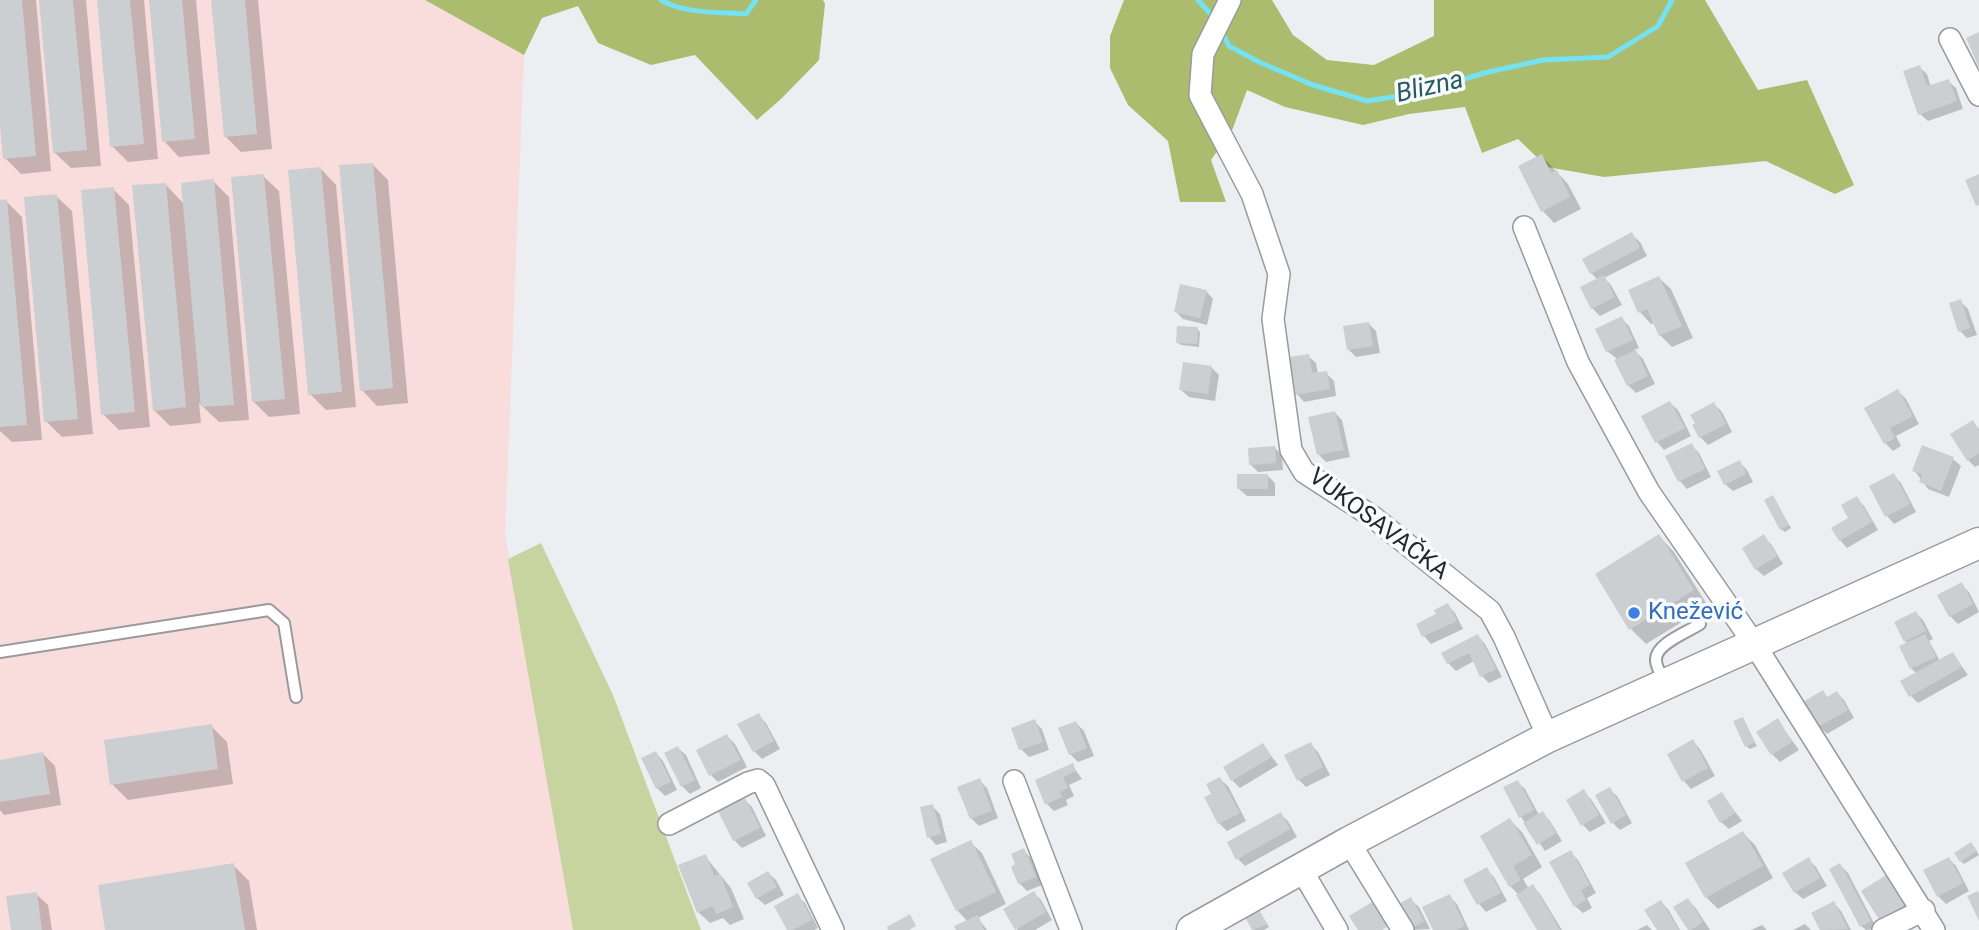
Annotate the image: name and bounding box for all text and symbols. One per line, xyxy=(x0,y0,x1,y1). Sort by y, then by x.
water label: Blizna xyxy=(1393,65,1467,111)
street label: VUKOSAVAČKA xyxy=(1303,463,1453,587)
place label: Knežević xyxy=(1648,599,1743,627)
marker: Knežević xyxy=(1626,605,1642,621)

